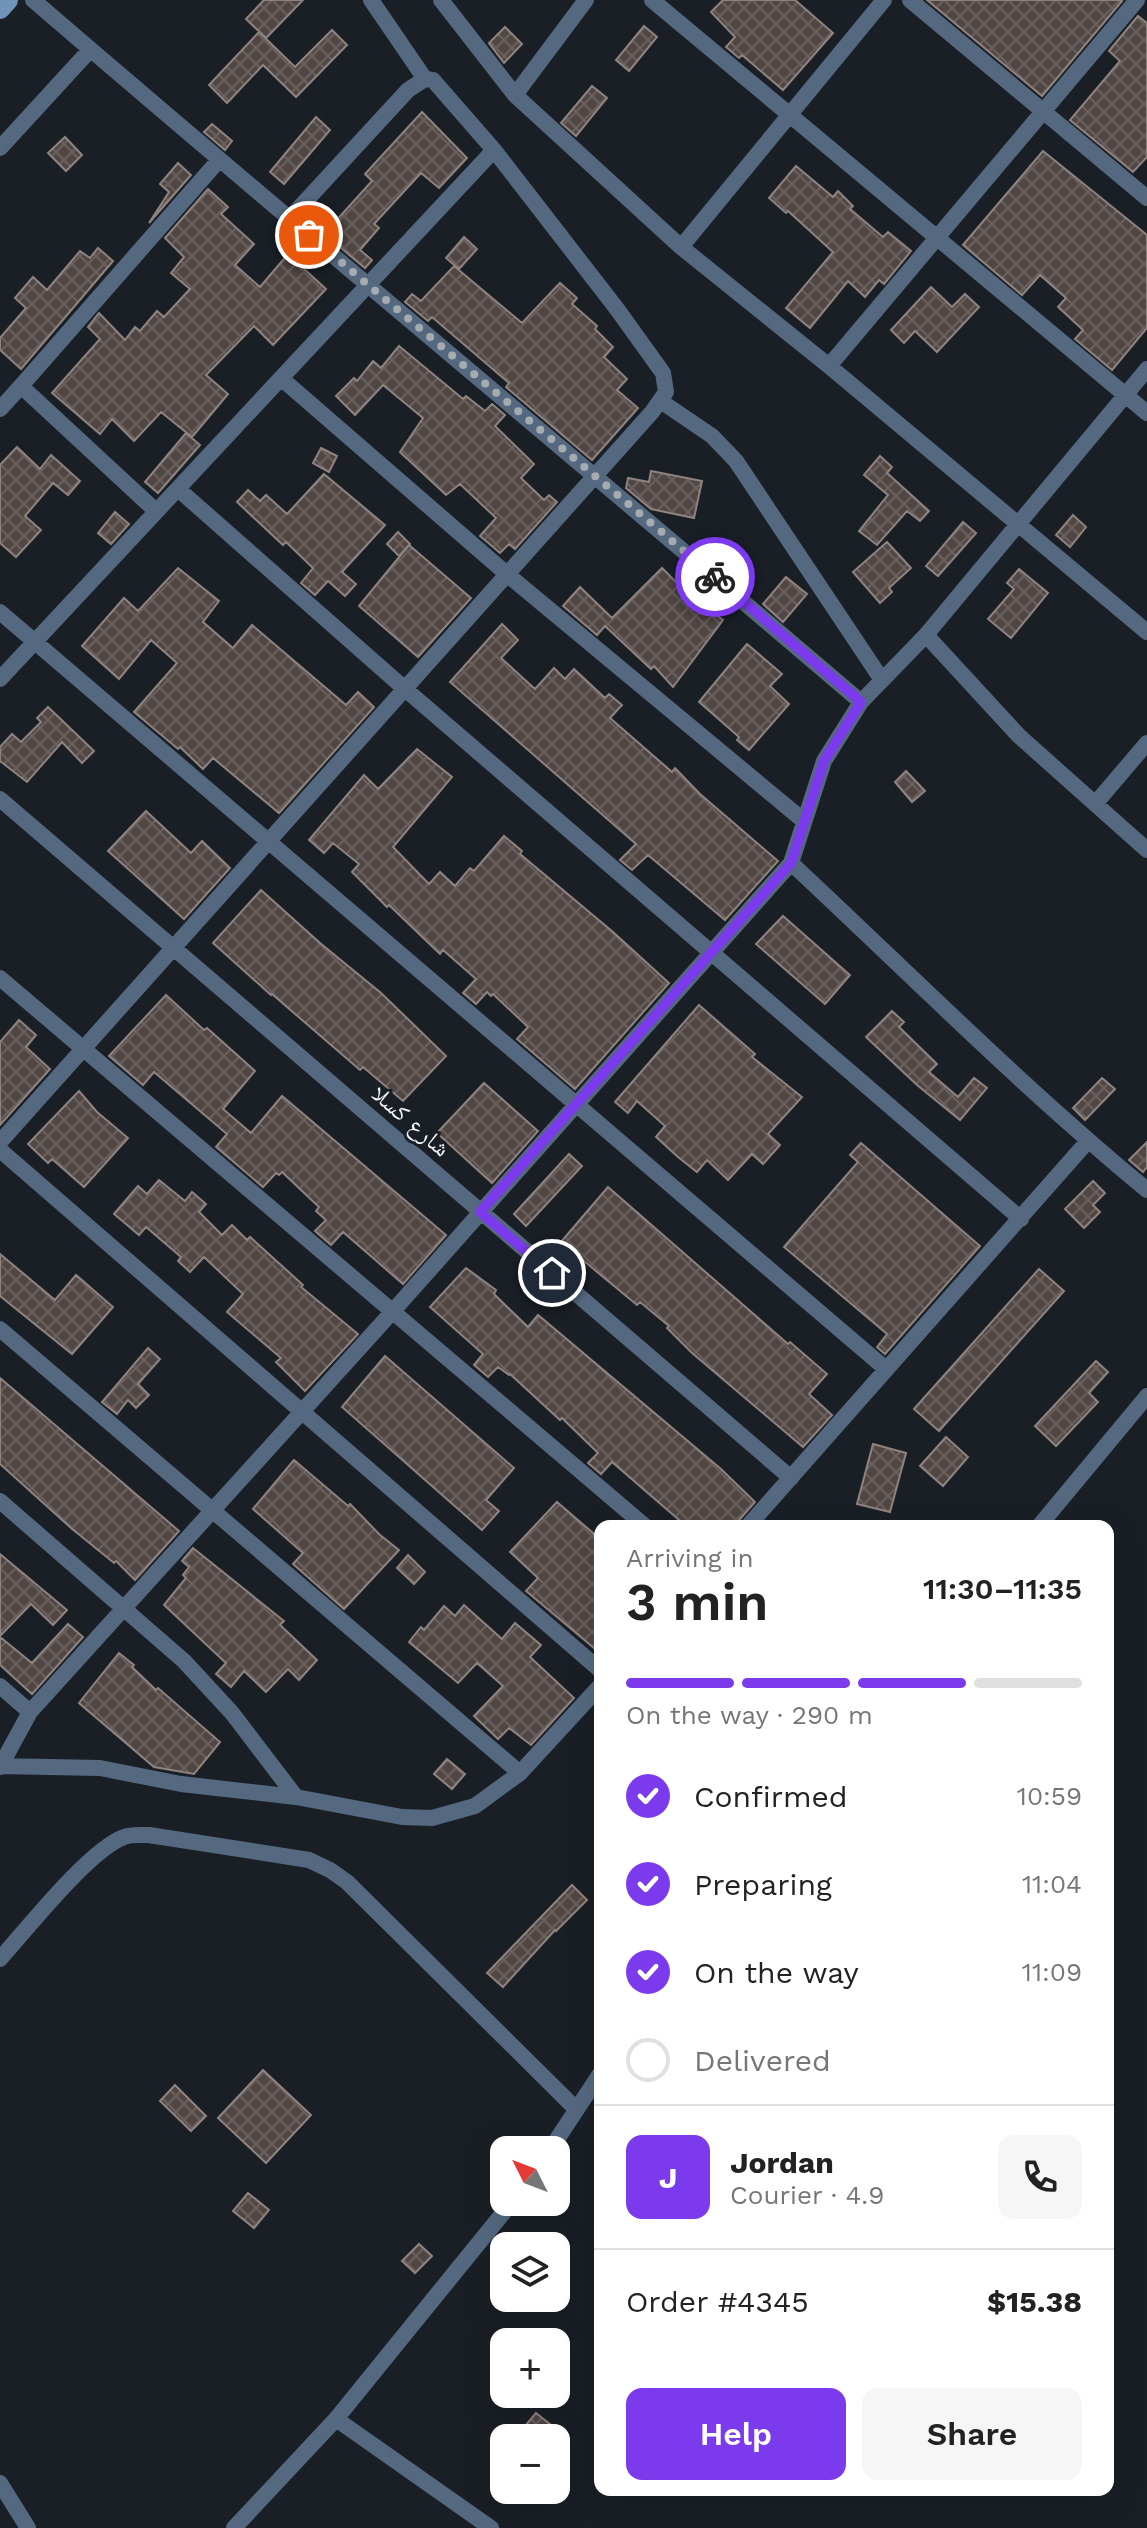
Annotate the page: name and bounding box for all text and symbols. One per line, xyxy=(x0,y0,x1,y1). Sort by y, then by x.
pin xyxy=(275,201,343,269)
icon: bag xyxy=(287,213,331,257)
courier xyxy=(675,537,755,617)
icon: bike xyxy=(693,555,737,599)
street label: شارع كسلا xyxy=(366,1079,456,1163)
pin xyxy=(518,1239,586,1307)
icon: home xyxy=(530,1251,574,1295)
text: Arriving in xyxy=(626,1543,754,1573)
text: 11:30–11:35 xyxy=(923,1571,1082,1606)
text: 3 min xyxy=(626,1572,769,1633)
text: On the way · 290 m xyxy=(626,1700,873,1730)
icon: check xyxy=(626,1774,670,1818)
text: Confirmed xyxy=(694,1779,848,1814)
text: 10:59 xyxy=(1017,1781,1082,1811)
icon: check xyxy=(626,1862,670,1906)
text: Preparing xyxy=(694,1867,832,1902)
text: 11:04 xyxy=(1022,1869,1082,1899)
icon: check xyxy=(626,1950,670,1994)
text: On the way xyxy=(694,1955,859,1990)
text: 11:09 xyxy=(1022,1957,1082,1987)
text: Delivered xyxy=(694,2043,831,2078)
button: phone xyxy=(998,2135,1082,2219)
north arrow xyxy=(490,2136,570,2216)
map controls xyxy=(490,2136,570,2504)
text: Jordan xyxy=(730,2145,834,2180)
text: J xyxy=(659,2160,677,2195)
text: Courier · 4.9 xyxy=(730,2180,884,2210)
button: layers xyxy=(490,2232,570,2312)
text: Order #4345 xyxy=(626,2284,809,2319)
text: $15.38 xyxy=(987,2284,1082,2319)
button: + xyxy=(490,2328,570,2408)
button: Help xyxy=(626,2388,846,2480)
button: Share xyxy=(862,2388,1082,2480)
button: − xyxy=(490,2424,570,2504)

